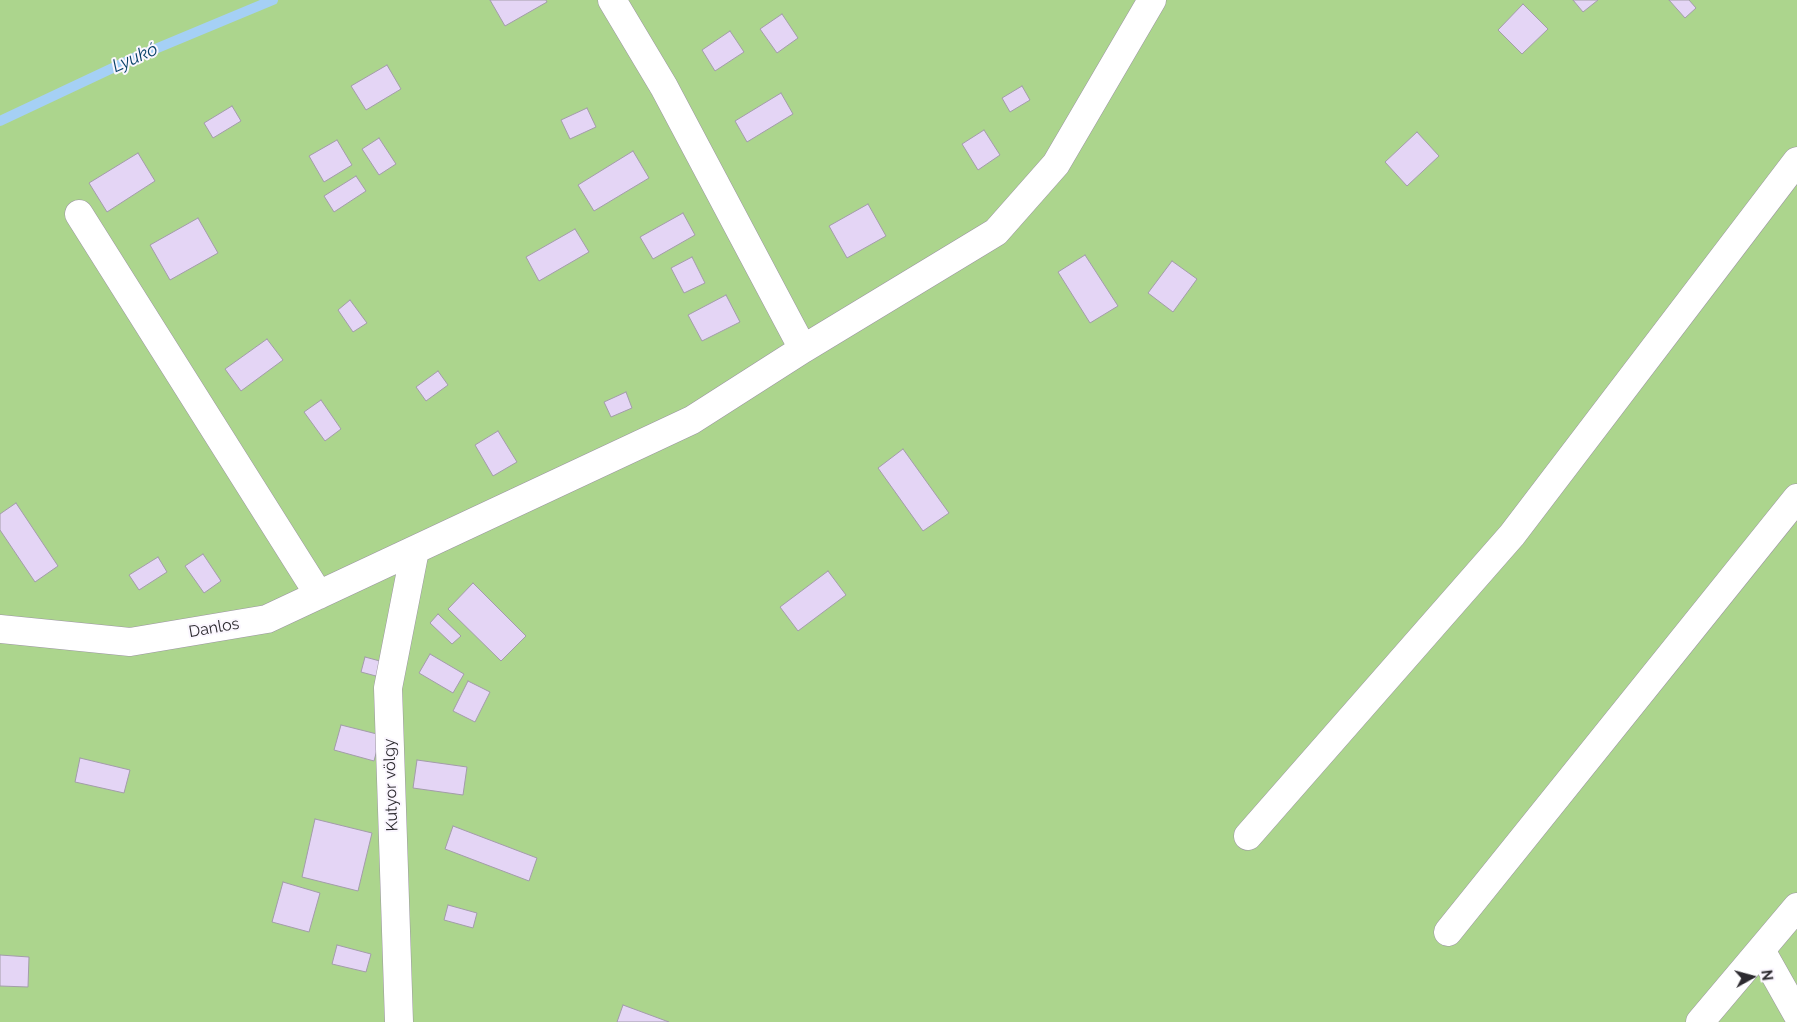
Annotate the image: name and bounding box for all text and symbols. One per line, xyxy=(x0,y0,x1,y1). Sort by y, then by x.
water label: Lyukó xyxy=(109,38,161,78)
street label: Danlos xyxy=(187,614,241,642)
street label: Kutyor völgy xyxy=(380,738,402,832)
north arrow xyxy=(1727,952,1777,1002)
text: N xyxy=(1758,969,1775,981)

